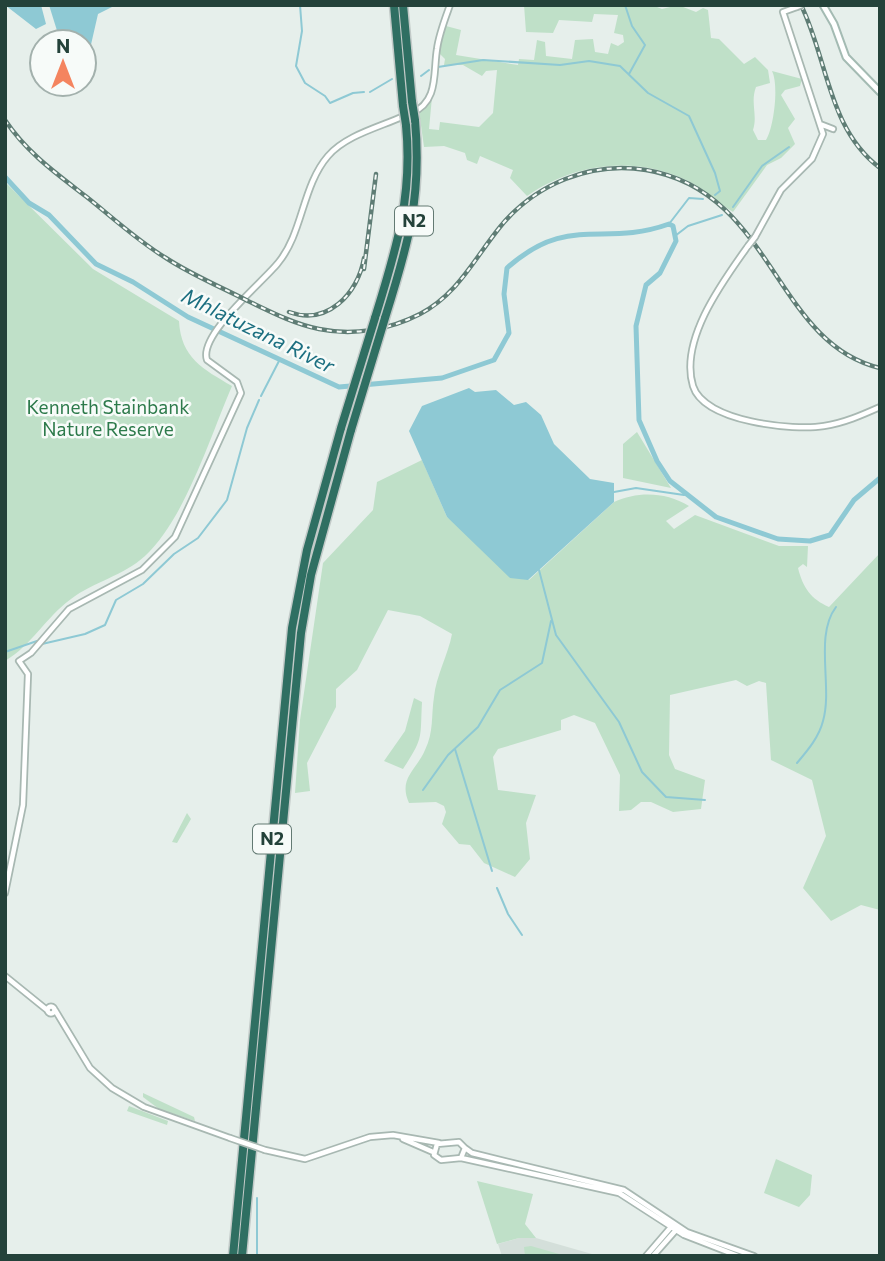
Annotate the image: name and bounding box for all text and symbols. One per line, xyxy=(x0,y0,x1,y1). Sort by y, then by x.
north arrow xyxy=(28,28,98,98)
text: N xyxy=(56,34,70,57)
road number: N2 xyxy=(395,206,433,236)
water label: Mhlatuzana River xyxy=(178,282,340,378)
park label: Kenneth Stainbank Nature Reserve xyxy=(27,395,189,440)
road number: N2 xyxy=(253,824,291,854)

